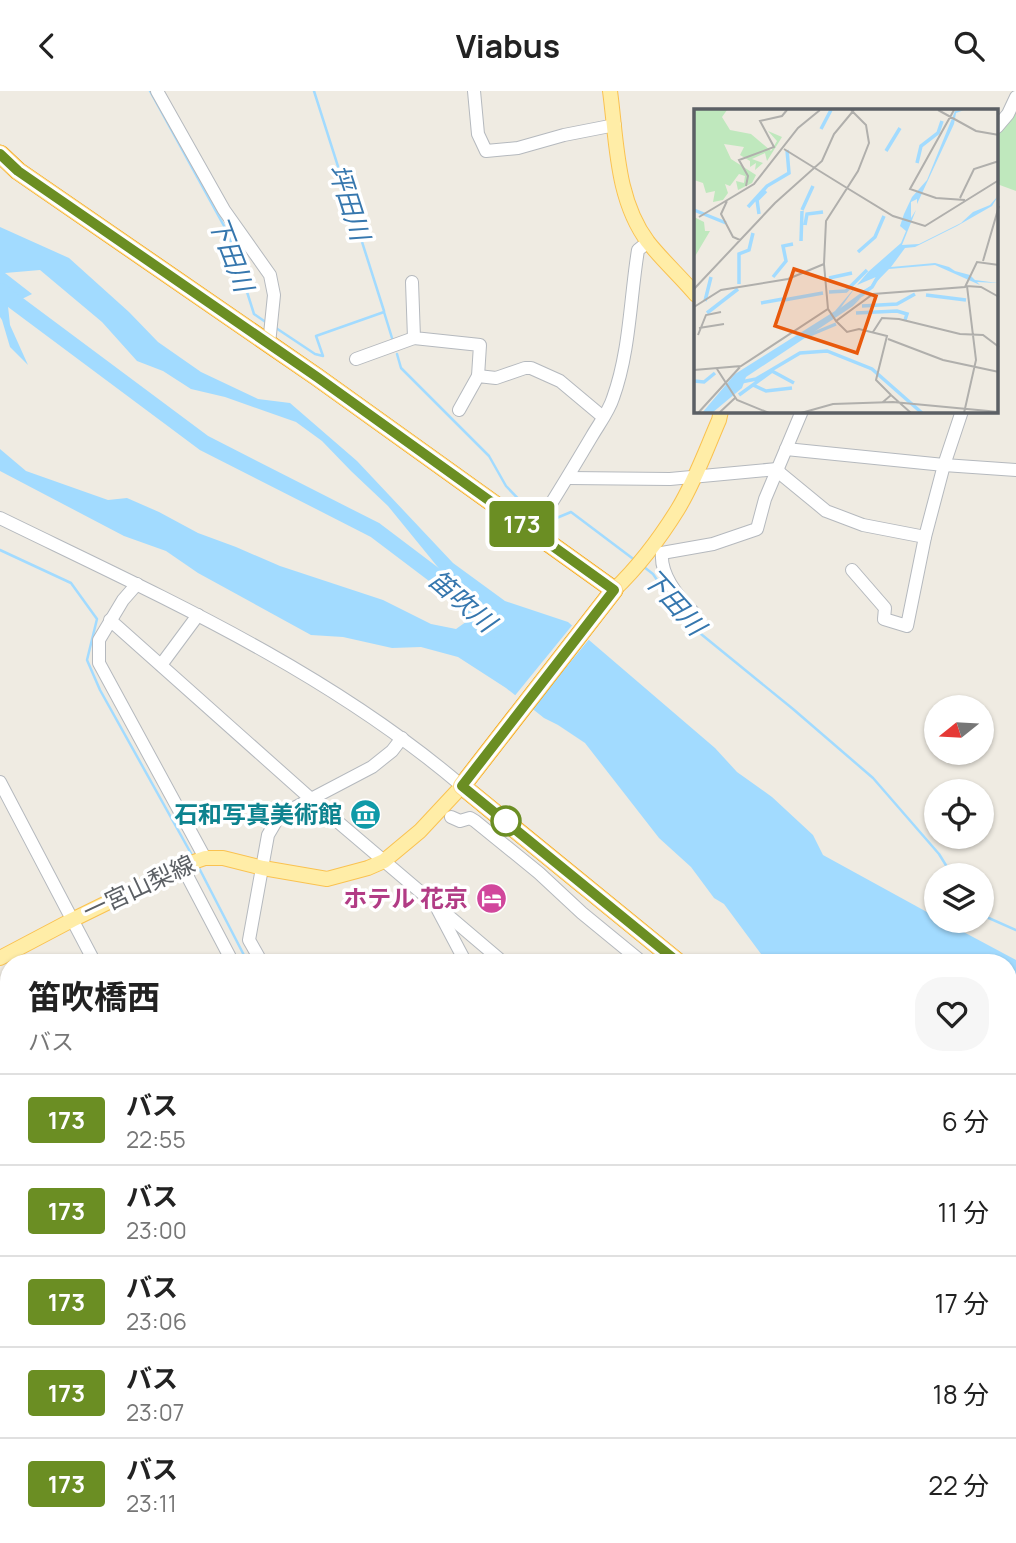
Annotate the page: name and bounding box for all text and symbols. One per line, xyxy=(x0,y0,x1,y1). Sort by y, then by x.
text: Viabus xyxy=(456,24,560,68)
icon: back xyxy=(28,27,66,65)
icon: search xyxy=(950,27,988,65)
inset map xyxy=(694,109,998,413)
water label: 坪田川 xyxy=(321,159,380,247)
water label: 下田川 xyxy=(201,211,264,299)
line badge: 173 xyxy=(482,501,562,547)
text: 173 xyxy=(503,507,541,540)
water label: 下田川 xyxy=(635,560,716,645)
water label: 笛吹川 xyxy=(421,561,506,641)
north arrow xyxy=(924,695,994,765)
map controls xyxy=(924,695,994,933)
button: locate xyxy=(924,779,994,849)
place label: 石和写真美術館 xyxy=(174,797,342,830)
museum icon: 石和写真美術館 xyxy=(348,798,382,832)
unlabelled marker xyxy=(491,806,521,836)
street label: 一宮山梨線 xyxy=(77,846,200,927)
button: layers xyxy=(924,863,994,933)
place label: ホテル 花京 xyxy=(343,881,468,914)
hotel icon: ホテル 花京 xyxy=(474,882,508,916)
text: 笛吹橋西 xyxy=(28,974,160,1019)
button: heart xyxy=(915,977,989,1051)
text: バス xyxy=(28,1025,74,1057)
text: バス xyxy=(126,1087,178,1123)
text: 173 xyxy=(48,1103,85,1136)
text: 6 分 xyxy=(942,1103,989,1139)
text: 22:55 xyxy=(126,1123,186,1155)
text: バス xyxy=(126,1178,178,1214)
text: 173 xyxy=(48,1194,85,1227)
text: 11 分 xyxy=(938,1194,989,1230)
text: 23:00 xyxy=(126,1214,187,1246)
text: バス xyxy=(126,1269,178,1305)
text: 173 xyxy=(48,1285,85,1318)
text: 17 分 xyxy=(935,1285,989,1321)
text: 23:06 xyxy=(126,1305,187,1337)
text: バス xyxy=(126,1360,178,1396)
text: 173 xyxy=(48,1376,85,1409)
text: 18 分 xyxy=(933,1376,989,1412)
text: 23:07 xyxy=(126,1396,184,1428)
text: バス xyxy=(126,1451,178,1487)
text: 173 xyxy=(48,1467,85,1500)
text: 22 分 xyxy=(928,1467,989,1503)
text: 23:11 xyxy=(126,1487,177,1519)

